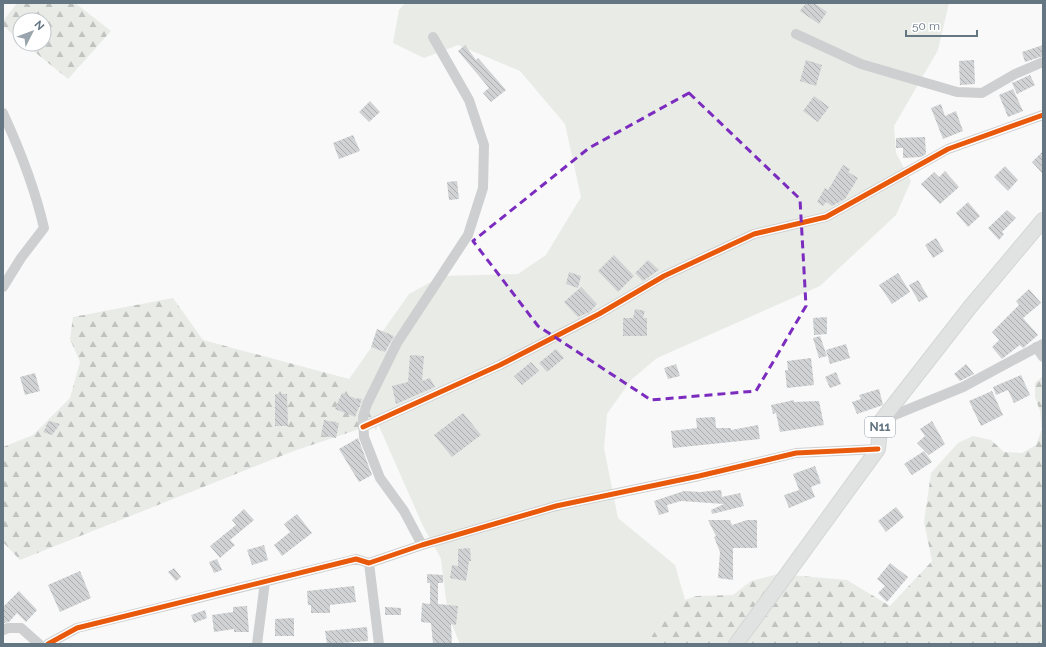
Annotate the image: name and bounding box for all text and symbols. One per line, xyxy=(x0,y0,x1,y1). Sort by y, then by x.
north arrow xyxy=(12,12,52,52)
scale bar xyxy=(906,12,977,38)
text: N xyxy=(31,18,47,33)
text: 50 m xyxy=(912,19,940,33)
road number: N11 xyxy=(865,417,895,437)

